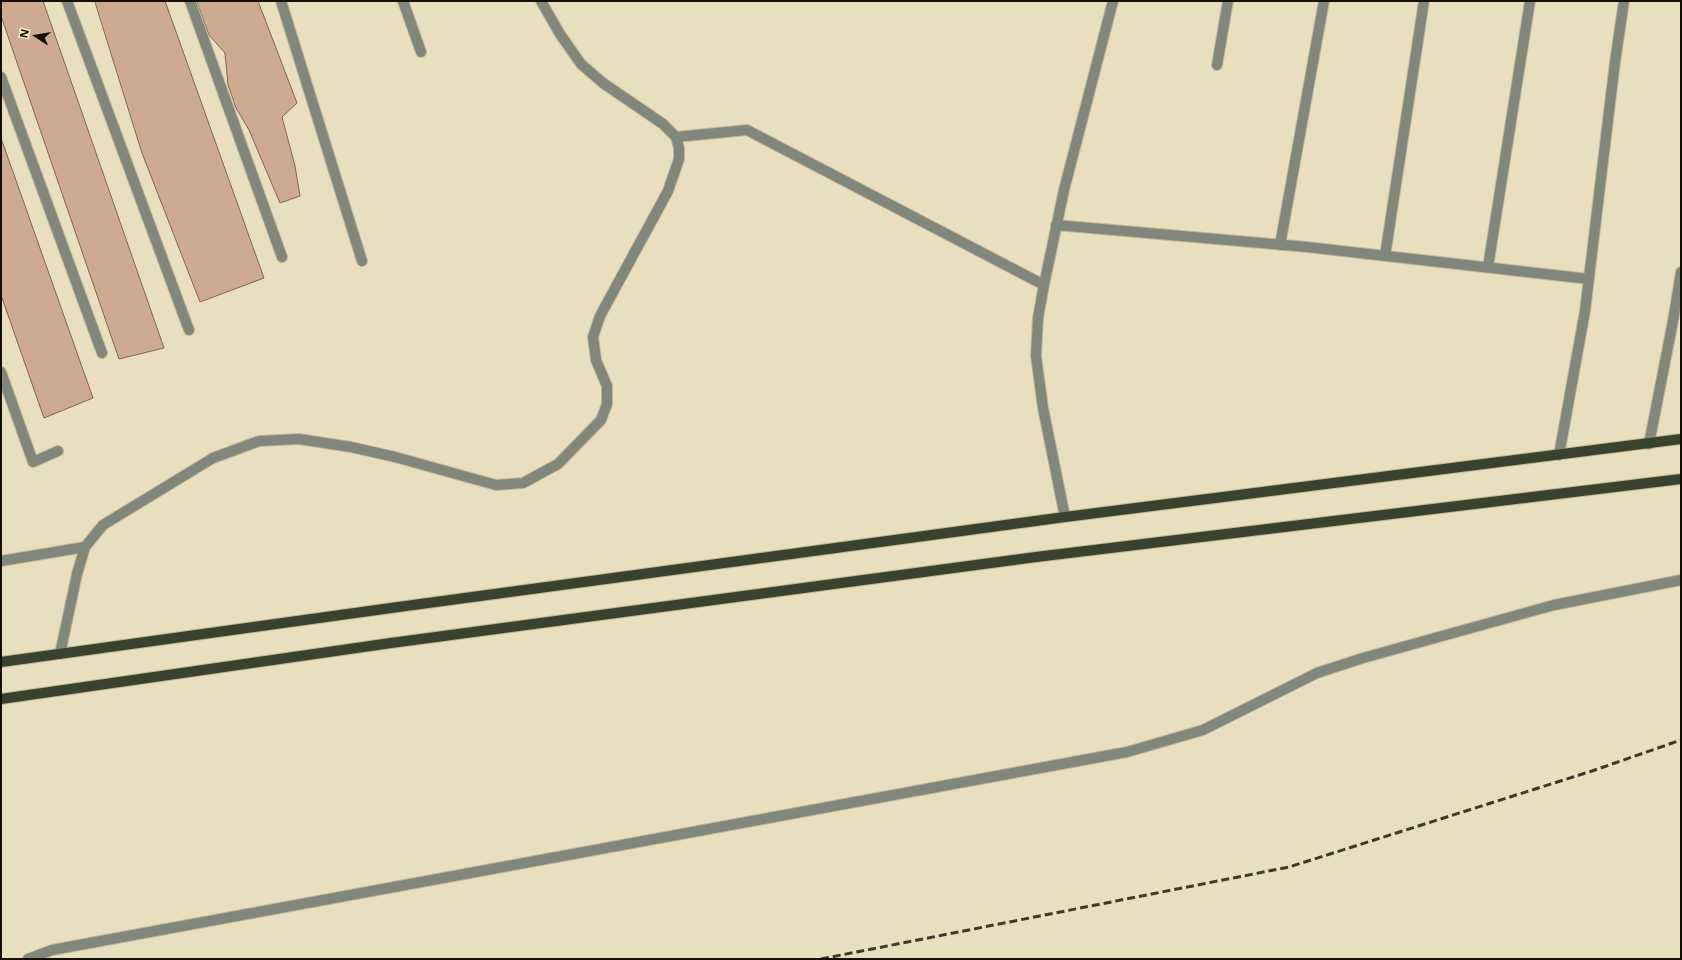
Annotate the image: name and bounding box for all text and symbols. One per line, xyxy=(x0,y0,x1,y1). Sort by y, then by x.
north arrow xyxy=(16,16,56,56)
text: N xyxy=(16,27,32,39)

